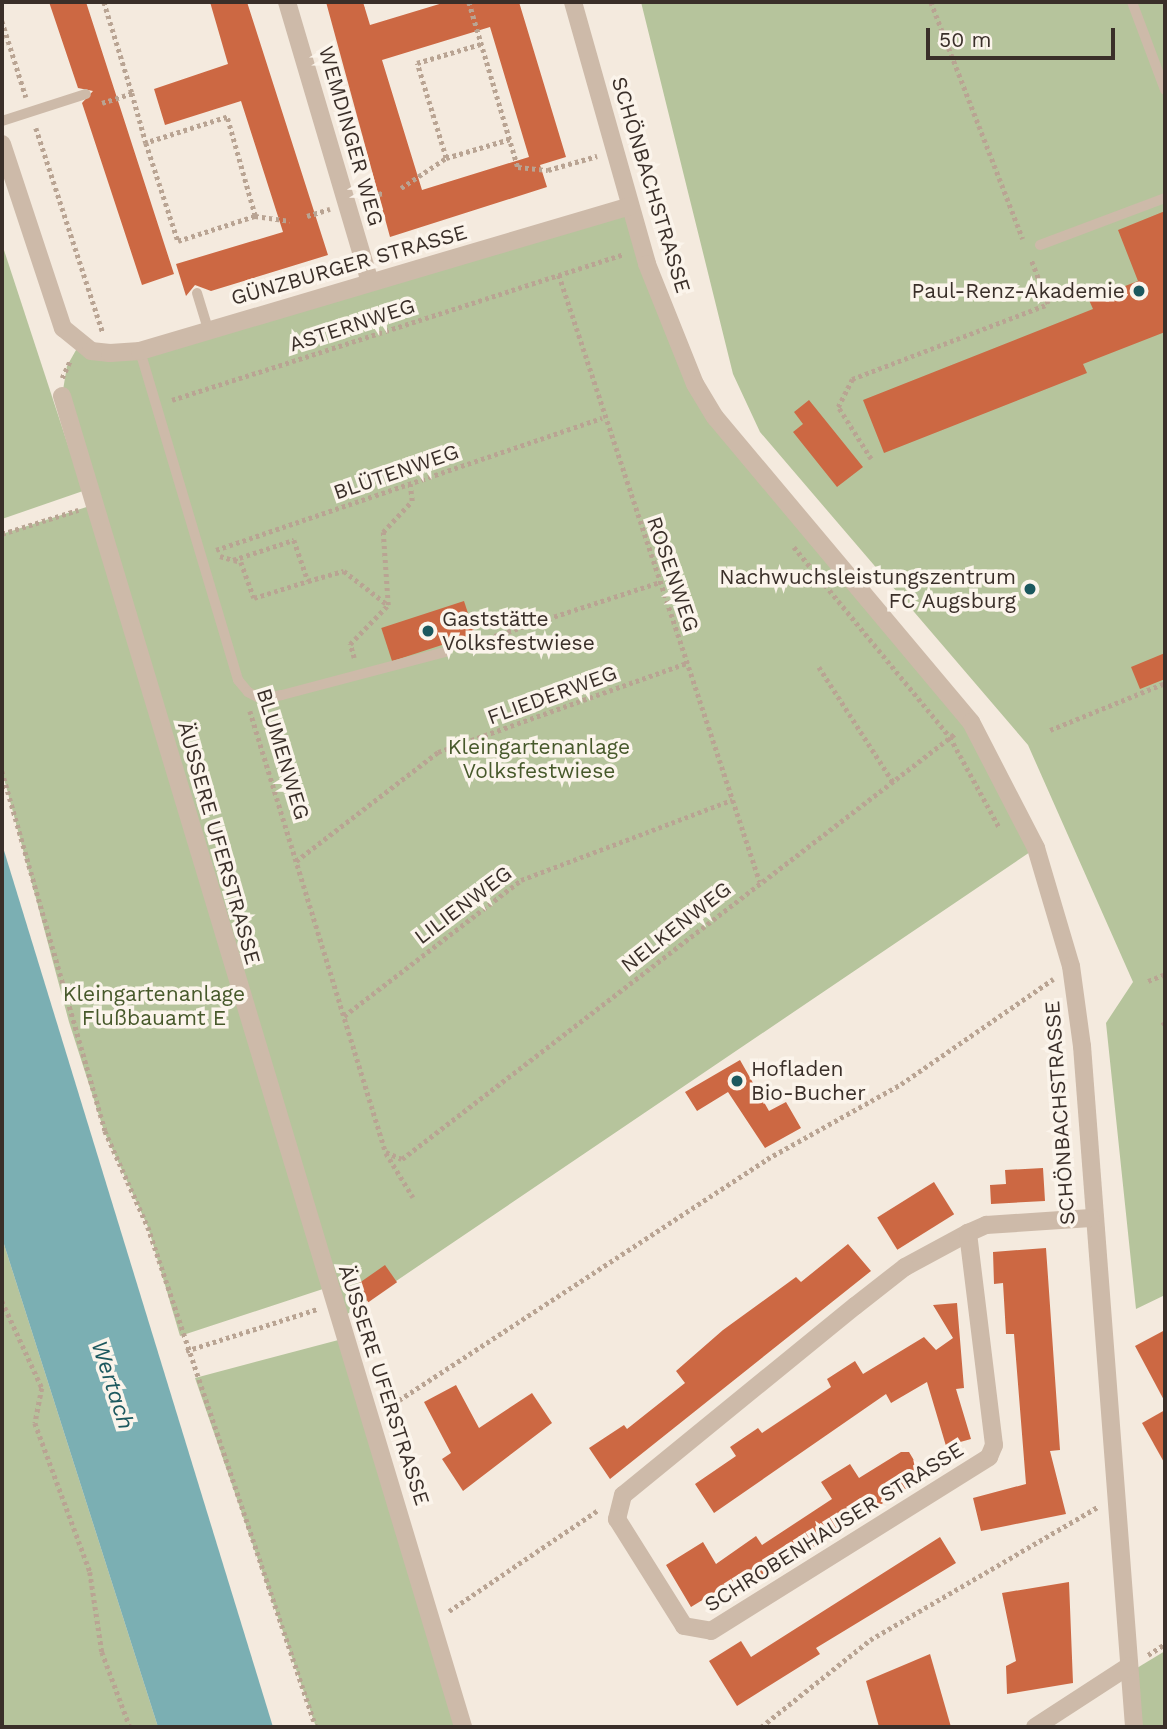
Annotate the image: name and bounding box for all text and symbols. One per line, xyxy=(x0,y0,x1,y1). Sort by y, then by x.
scale bar xyxy=(929,14,1118,58)
text: 50 m xyxy=(939,27,991,52)
street label: WEMDINGER WEG xyxy=(313,43,389,229)
street label: SCHÖNBACHSTRASSE xyxy=(606,74,696,296)
street label: GÜNZBURGER STRASSE xyxy=(228,219,470,311)
place label: Paul-Renz-Akademie xyxy=(911,278,1125,304)
marker: Paul-Renz-Akademie xyxy=(1131,283,1147,299)
street label: ASTERNWEG xyxy=(286,293,418,357)
street label: BLÜTENWEG xyxy=(330,439,462,505)
street label: ROSENWEG xyxy=(642,513,704,635)
place label: Nachwuchsleistungszentrum FC Augsburg xyxy=(719,564,1016,614)
marker: Nachwuchsleistungszentrum FC Augsburg xyxy=(1022,581,1038,597)
place label: Gaststätte Volksfestwiese xyxy=(442,606,595,656)
marker: Gaststätte Volksfestwiese xyxy=(420,623,436,639)
street label: FLIEDERWEG xyxy=(484,660,620,730)
street label: BLUMENWEG xyxy=(251,685,315,823)
street label: ÄUSSERE UFERSTRASSE xyxy=(172,719,266,967)
park label: Kleingartenanlage Volksfestwiese xyxy=(448,734,630,784)
street label: LILIENWEG xyxy=(410,860,516,950)
street label: NELKENWEG xyxy=(616,876,736,978)
park label: Kleingartenanlage Flußbauamt E xyxy=(63,981,245,1031)
street label: SCHÖNBACHSTRASSE xyxy=(1040,1000,1080,1226)
place label: Hofladen Bio-Bucher xyxy=(751,1056,866,1106)
marker: Hofladen Bio-Bucher xyxy=(729,1073,745,1089)
street label: ÄUSSERE UFERSTRASSE xyxy=(333,1261,435,1509)
water label: Wertach xyxy=(85,1337,139,1433)
street label: SCHROBENHAUSER STRASSE xyxy=(700,1437,968,1617)

